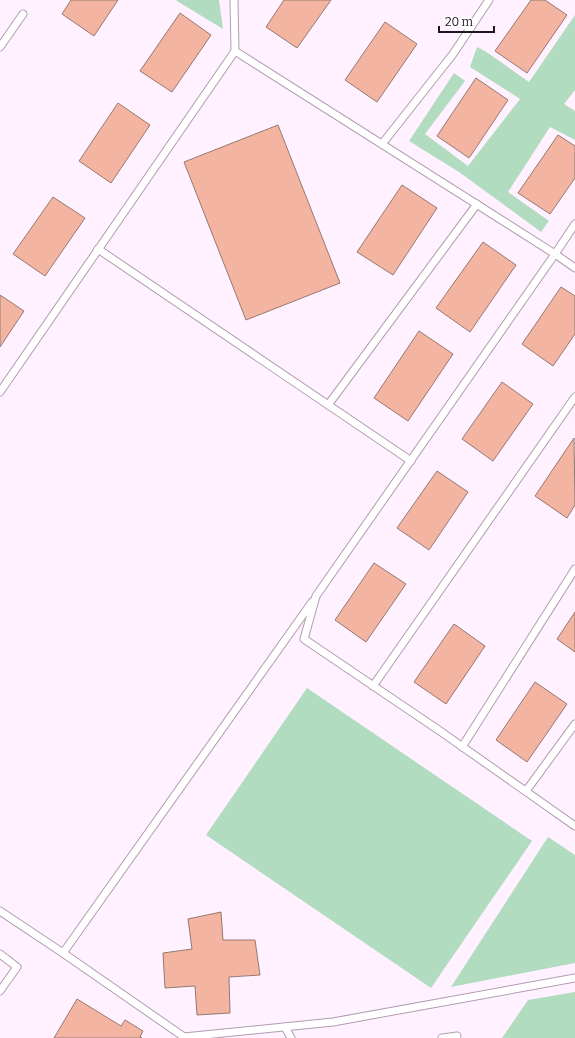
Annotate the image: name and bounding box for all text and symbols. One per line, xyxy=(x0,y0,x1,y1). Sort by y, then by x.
scale bar xyxy=(439,8,494,34)
text: 20 m xyxy=(445,15,474,29)

